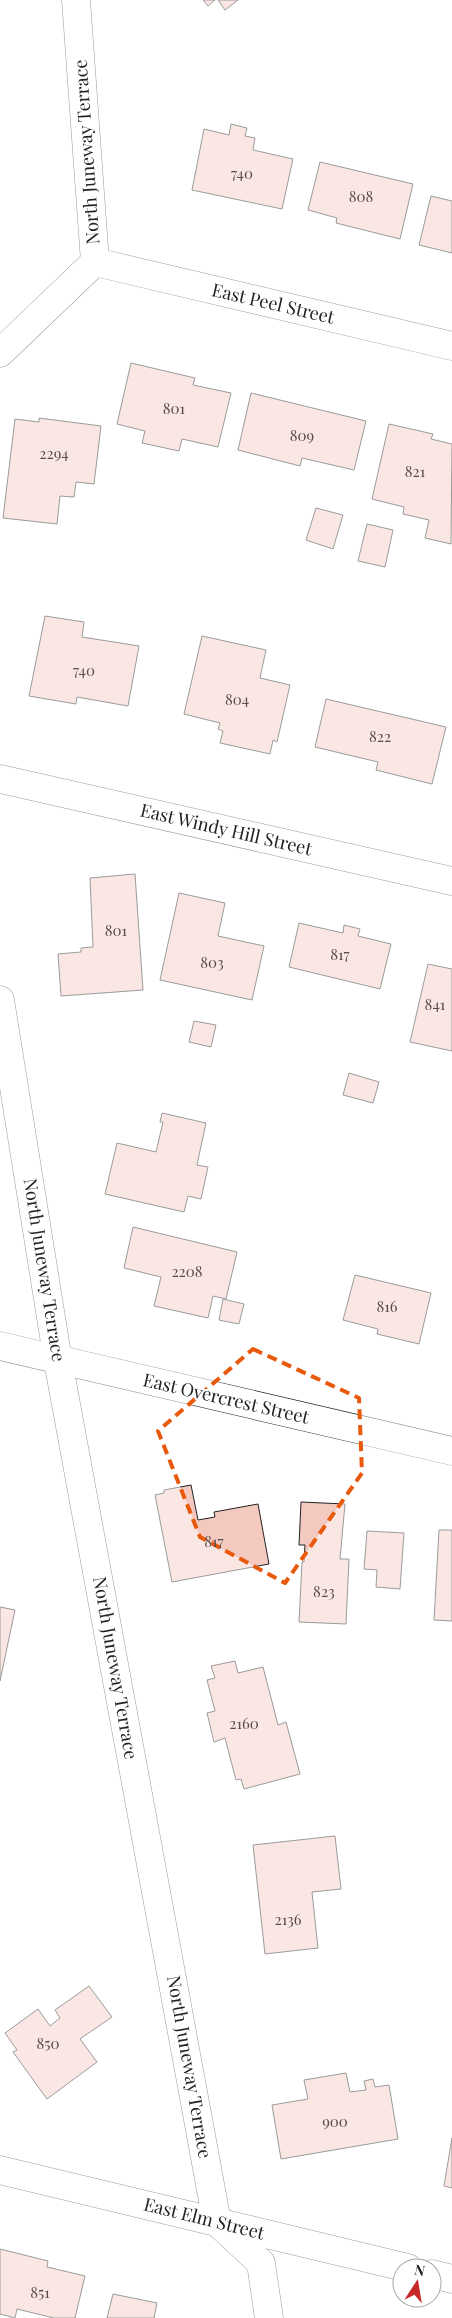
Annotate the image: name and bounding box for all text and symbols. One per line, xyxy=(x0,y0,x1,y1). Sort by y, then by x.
street label: North Juneway Terrace xyxy=(68,59,104,245)
house number: 740 xyxy=(231,163,253,183)
house number: 808 xyxy=(349,186,373,206)
street label: East Peel Street xyxy=(210,277,337,329)
house number: 801 xyxy=(163,398,186,418)
house number: 809 xyxy=(290,425,314,445)
house number: 2294 xyxy=(39,443,69,463)
house number: 821 xyxy=(405,461,426,481)
house number: 740 xyxy=(73,660,95,680)
house number: 804 xyxy=(225,689,249,709)
house number: 822 xyxy=(369,726,391,746)
street label: East Windy Hill Street xyxy=(138,798,315,861)
house number: 801 xyxy=(105,920,128,940)
house number: 817 xyxy=(330,944,350,964)
house number: 803 xyxy=(200,952,224,972)
house number: 841 xyxy=(425,994,446,1014)
street label: North Juneway Terrace xyxy=(19,1177,71,1363)
house number: 2208 xyxy=(171,1261,203,1281)
house number: 816 xyxy=(376,1296,398,1316)
street label: East Overcrest Street xyxy=(141,1367,312,1429)
house number: 817 xyxy=(204,1531,224,1551)
street label: North Juneway Terrace xyxy=(88,1575,144,1761)
house number: 823 xyxy=(313,1581,335,1601)
house number: 2160 xyxy=(229,1713,259,1733)
house number: 2136 xyxy=(274,1909,302,1929)
street label: North Juneway Terrace xyxy=(162,1974,218,2160)
house number: 850 xyxy=(36,2033,60,2053)
house number: 900 xyxy=(322,2111,348,2131)
street label: East Elm Street xyxy=(141,2191,268,2245)
north arrow xyxy=(392,2258,442,2308)
text: N xyxy=(413,2259,427,2280)
house number: 851 xyxy=(30,2282,50,2302)

